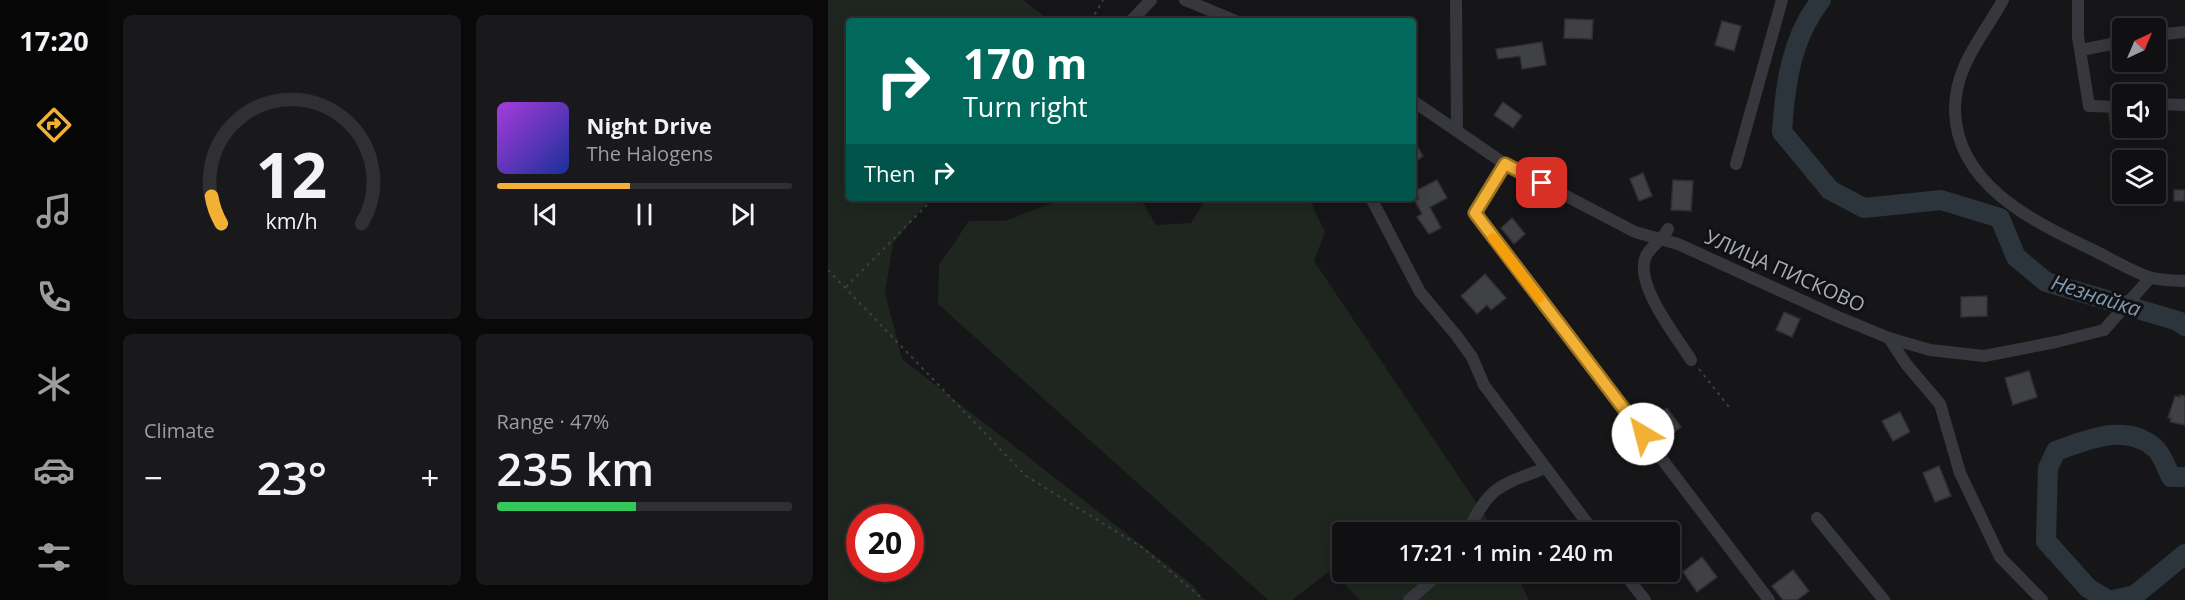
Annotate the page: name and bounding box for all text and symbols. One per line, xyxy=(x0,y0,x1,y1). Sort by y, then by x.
north arrow xyxy=(2112,18,2166,72)
map controls xyxy=(2112,18,2166,204)
text: 17:20 xyxy=(19,22,89,59)
text: 170 m xyxy=(963,34,1087,91)
icon: right xyxy=(864,42,942,120)
button: sound xyxy=(2112,84,2166,138)
text: Turn right xyxy=(963,88,1088,125)
icon: directions xyxy=(33,104,75,146)
text: Night Drive xyxy=(587,110,712,140)
text: 12 xyxy=(256,131,327,216)
text: The Halogens xyxy=(587,140,713,167)
button: layers xyxy=(2112,150,2166,204)
icon: right xyxy=(927,156,960,189)
pin xyxy=(1516,157,1567,208)
text: Then xyxy=(864,158,915,188)
icon: arrive xyxy=(1525,166,1558,199)
icon: music xyxy=(33,190,75,232)
icon: previous xyxy=(529,198,562,231)
icon: pause xyxy=(628,198,661,231)
icon: next xyxy=(726,198,759,231)
text: km/h xyxy=(266,206,318,235)
street label: УЛИЦА ПИСКОВО xyxy=(1701,223,1870,318)
water label: Незнайка xyxy=(2048,267,2145,323)
icon: phone xyxy=(33,276,75,318)
icon: climate xyxy=(33,363,75,405)
position arrow xyxy=(1611,402,1675,466)
text: Range · 47% xyxy=(497,408,609,435)
text: Climate xyxy=(144,417,215,444)
text: 235 km xyxy=(497,438,654,499)
text: 23° xyxy=(256,447,327,508)
icon: car xyxy=(33,449,75,491)
text: − xyxy=(144,455,163,500)
text: + xyxy=(421,455,439,500)
speed limit sign: 20 xyxy=(846,504,924,582)
icon: filters xyxy=(33,536,75,578)
text: 17:21 · 1 min · 240 m xyxy=(1398,537,1614,567)

